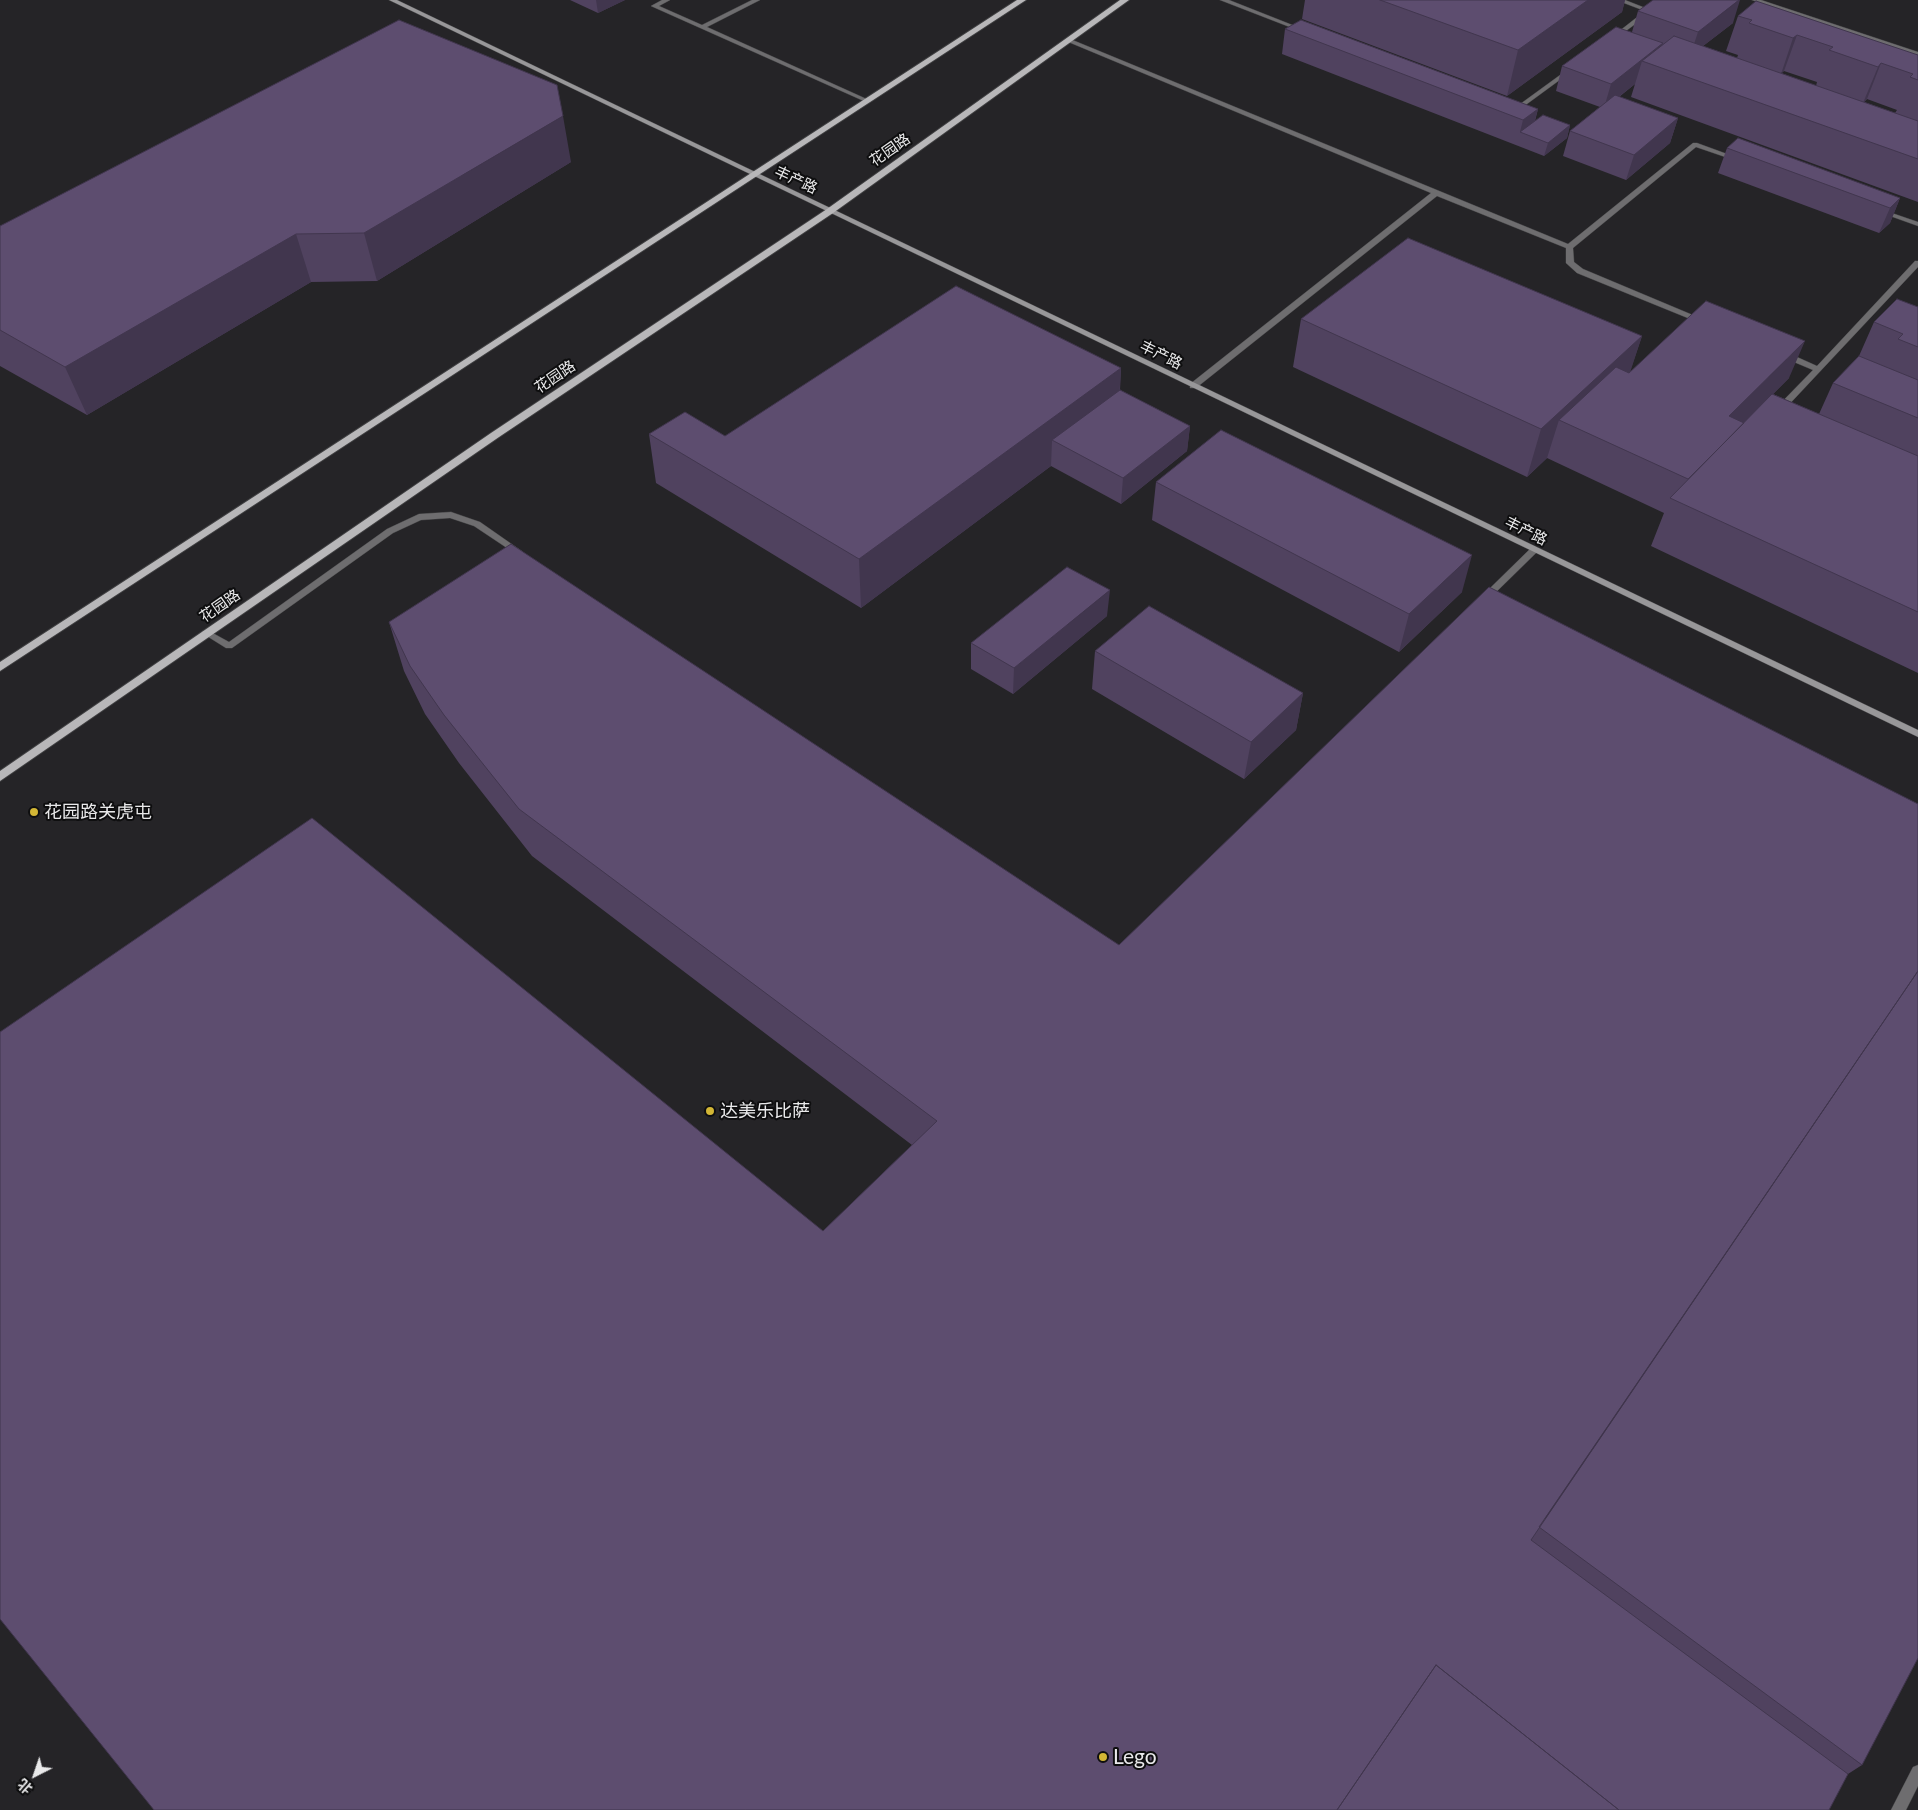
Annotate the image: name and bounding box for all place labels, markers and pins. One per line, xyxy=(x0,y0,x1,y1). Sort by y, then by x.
place label: 花园路关虎屯 xyxy=(44,801,152,823)
marker: 花园路关虎屯 xyxy=(28,806,40,818)
place label: 达美乐比萨 xyxy=(720,1100,810,1122)
marker: 达美乐比萨 xyxy=(704,1105,716,1117)
place label: Lego xyxy=(1113,1744,1157,1770)
marker: Lego xyxy=(1097,1751,1109,1763)

